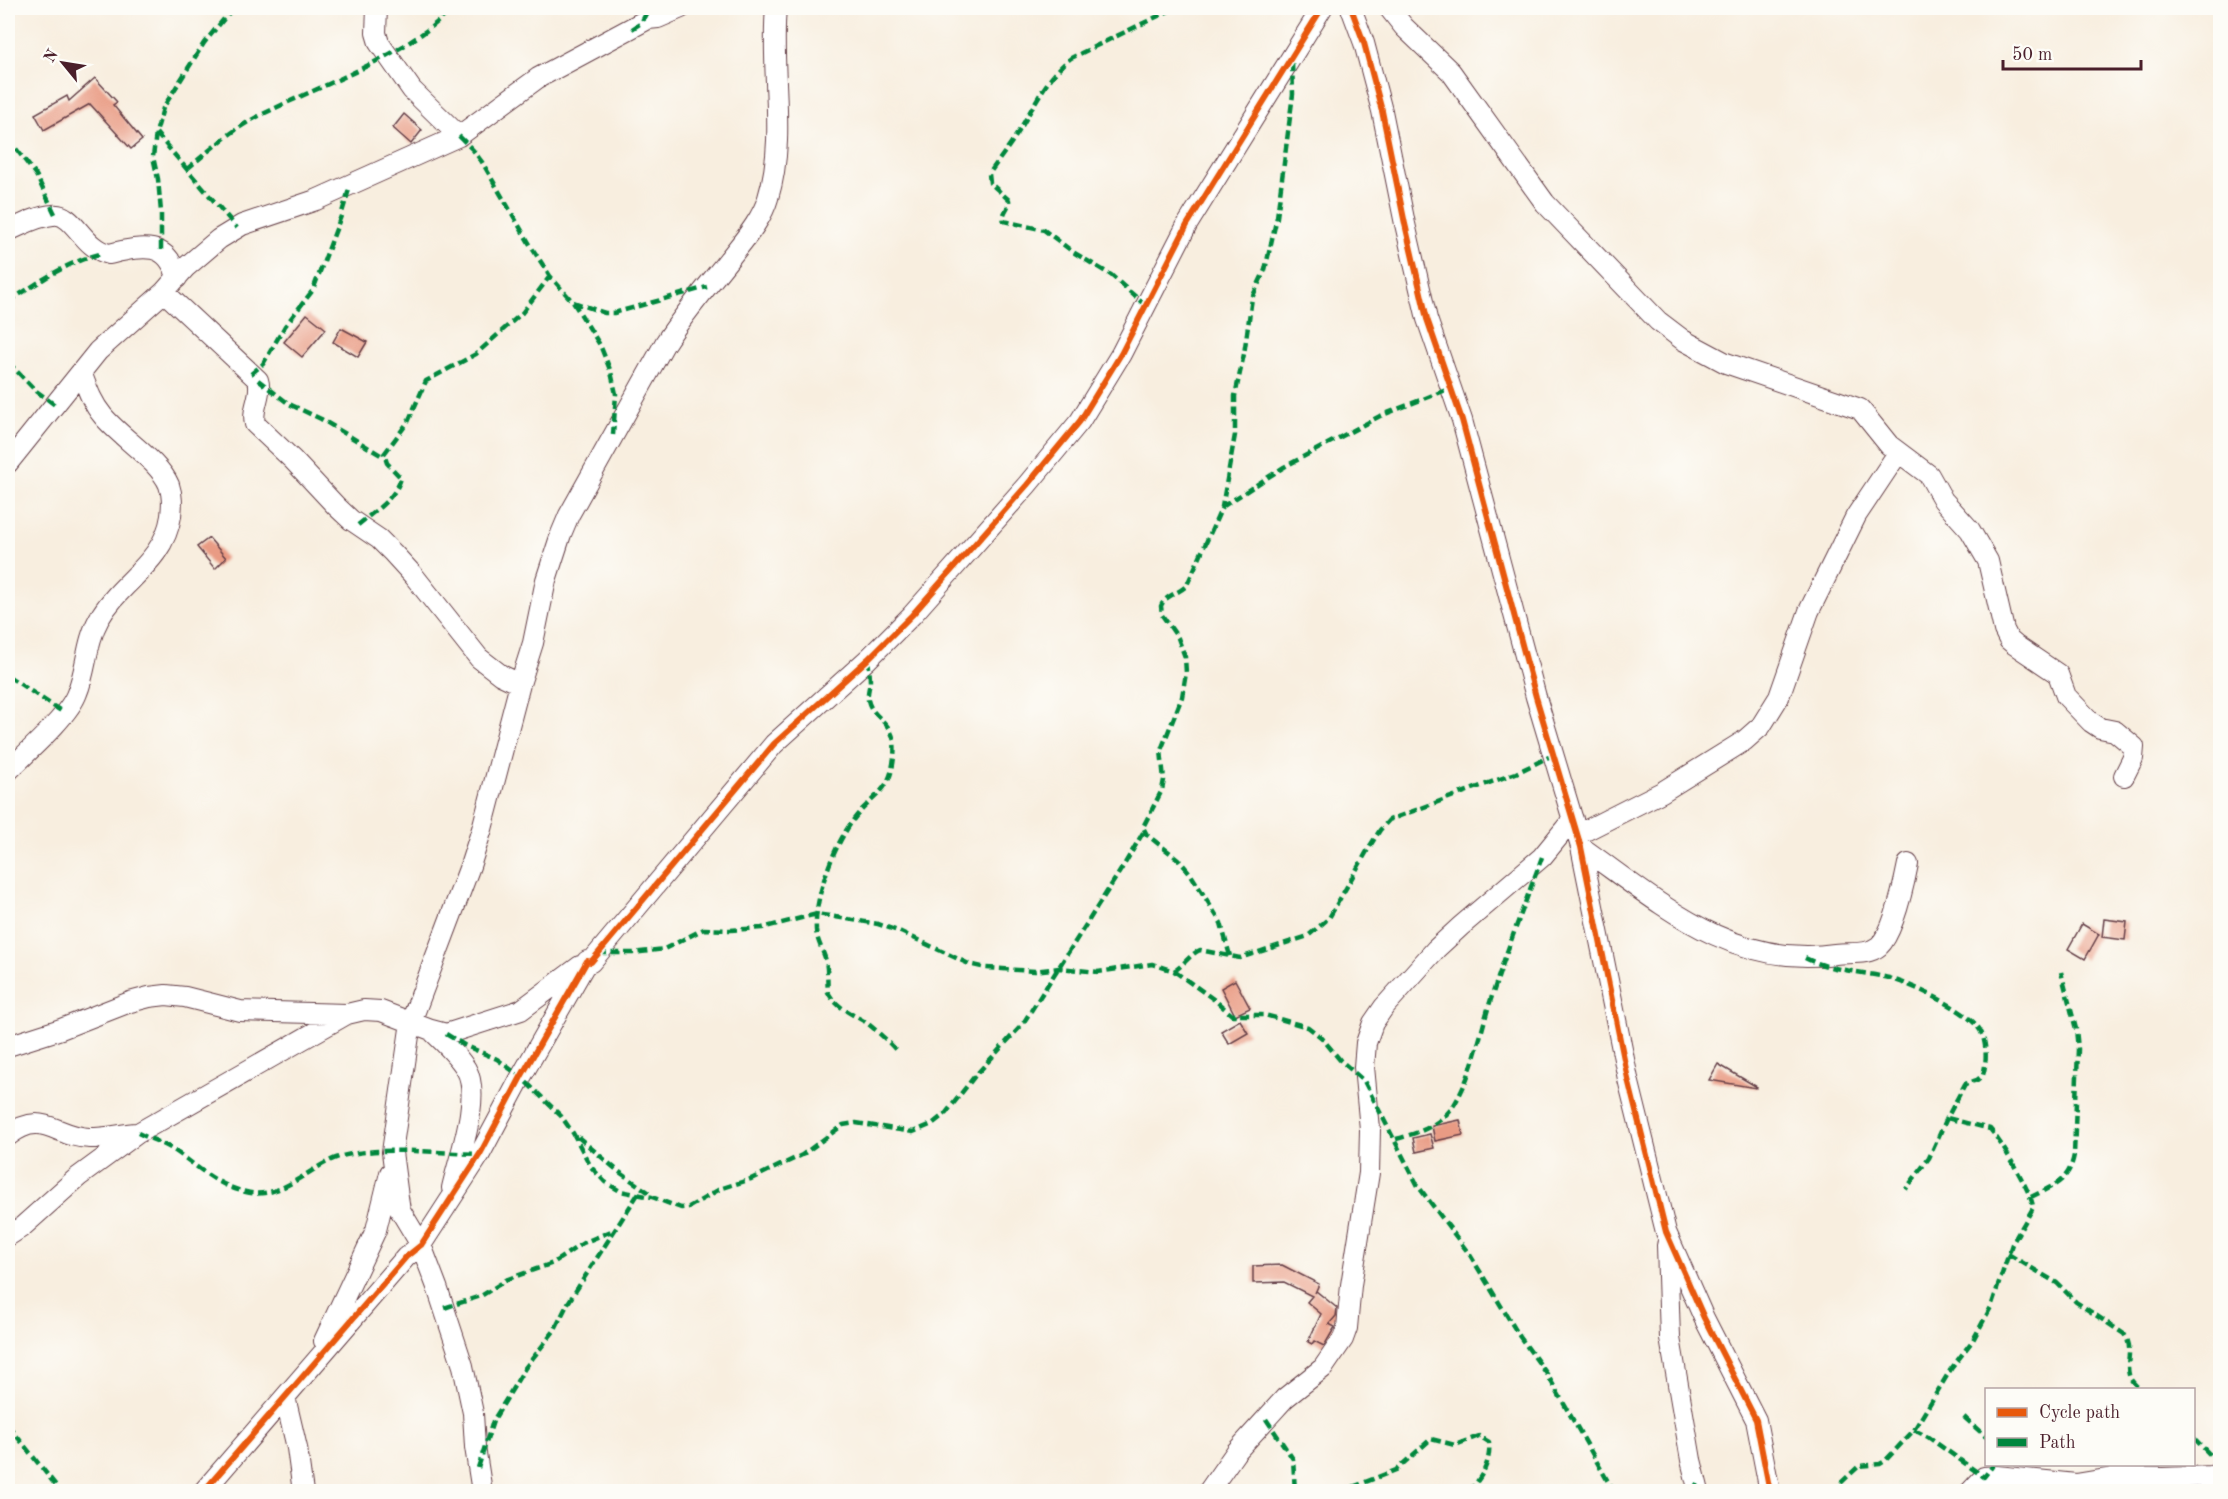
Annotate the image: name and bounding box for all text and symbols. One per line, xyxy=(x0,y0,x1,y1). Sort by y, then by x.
north arrow xyxy=(33,33,93,93)
scale bar xyxy=(2003,33,2141,71)
text: 50 m xyxy=(2012,46,2052,64)
text: N xyxy=(42,47,62,66)
legend xyxy=(1985,1388,2195,1466)
text: Cycle path xyxy=(2039,1404,2120,1422)
text: Path xyxy=(2039,1434,2076,1452)

